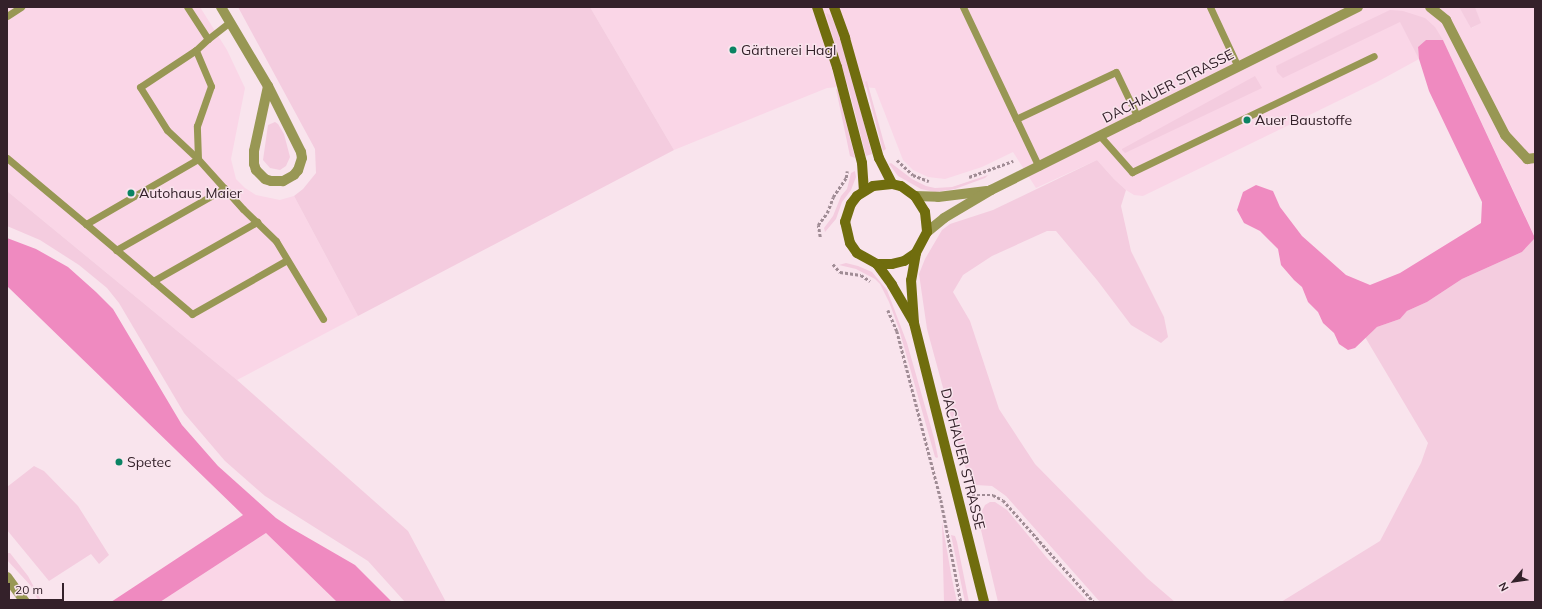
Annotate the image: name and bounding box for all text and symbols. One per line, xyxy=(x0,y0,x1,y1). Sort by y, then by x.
place label: Gärtnerei Hagl xyxy=(741,42,836,58)
marker: Gärtnerei Hagl xyxy=(728,45,738,55)
street label: DACHAUER STRASSE xyxy=(1100,46,1236,126)
place label: Auer Baustoffe xyxy=(1255,112,1352,128)
marker: Auer Baustoffe xyxy=(1242,115,1252,125)
place label: Autohaus Maier xyxy=(139,185,242,201)
marker: Autohaus Maier xyxy=(126,188,136,198)
street label: DACHAUER STRASSE xyxy=(937,387,989,531)
place label: Spetec xyxy=(127,454,171,470)
marker: Spetec xyxy=(114,457,124,467)
north arrow xyxy=(1494,561,1534,601)
scale bar xyxy=(10,575,66,601)
text: N xyxy=(1495,580,1512,594)
text: 20 m xyxy=(15,582,43,597)

